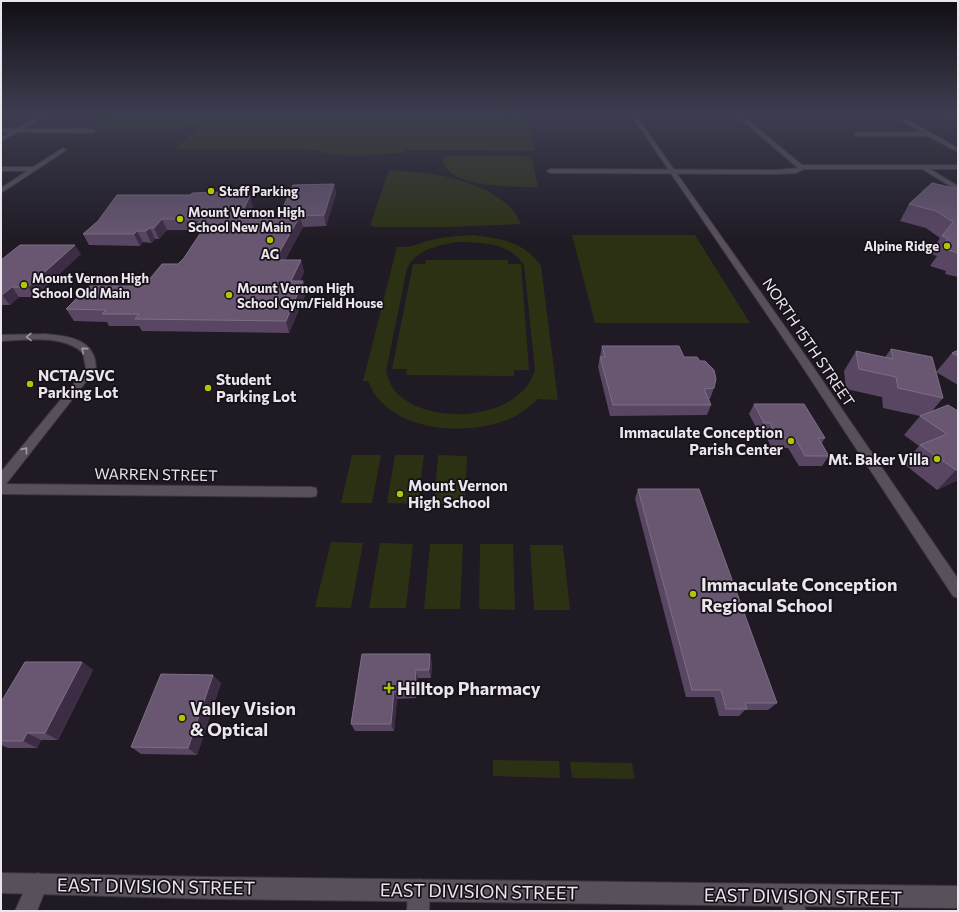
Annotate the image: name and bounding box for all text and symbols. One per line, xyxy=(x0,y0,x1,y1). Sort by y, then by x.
place label: Staff Parking xyxy=(219,183,298,199)
marker: Staff Parking xyxy=(206,186,216,196)
place label: Mount Vernon High School New Main xyxy=(188,204,305,235)
marker: Mount Vernon High School New Main xyxy=(175,214,185,224)
marker: AG xyxy=(265,235,275,245)
place label: Alpine Ridge xyxy=(864,238,939,254)
marker: Alpine Ridge xyxy=(942,241,952,251)
place label: AG xyxy=(261,246,279,262)
place label: Mount Vernon High School Old Main xyxy=(32,270,149,301)
street label: NORTH 15TH STREET xyxy=(759,274,859,410)
marker: Mount Vernon High School Old Main xyxy=(19,280,29,290)
place label: Mount Vernon High School Gym/Field House xyxy=(237,280,383,311)
marker: Mount Vernon High School Gym/Field House xyxy=(224,290,234,300)
one-way arrow xyxy=(26,333,32,341)
one-way arrow xyxy=(81,348,89,355)
place label: NCTA/SVC Parking Lot xyxy=(38,366,118,401)
place label: Student Parking Lot xyxy=(216,370,296,405)
marker: NCTA/SVC Parking Lot xyxy=(25,379,35,389)
marker: Student Parking Lot xyxy=(203,383,213,393)
place label: Immaculate Conception Parish Center xyxy=(619,423,783,458)
marker: Immaculate Conception Parish Center xyxy=(786,436,796,446)
one-way arrow xyxy=(21,448,28,455)
place label: Mt. Baker Villa xyxy=(828,450,929,468)
marker: Mt. Baker Villa xyxy=(932,454,942,464)
street label: WARREN STREET xyxy=(94,464,218,484)
place label: Mount Vernon High School xyxy=(408,476,508,511)
marker: Mount Vernon High School xyxy=(395,489,405,499)
place label: Immaculate Conception Regional School xyxy=(701,573,897,616)
marker: Immaculate Conception Regional School xyxy=(688,589,698,599)
place label: Hilltop Pharmacy xyxy=(397,677,541,699)
marker: Hilltop Pharmacy xyxy=(384,683,394,693)
place label: Valley Vision & Optical xyxy=(190,697,296,740)
marker: Valley Vision & Optical xyxy=(177,713,187,723)
street label: EAST DIVISION STREET xyxy=(57,873,255,899)
street label: EAST DIVISION STREET xyxy=(380,878,578,904)
street label: EAST DIVISION STREET xyxy=(704,883,902,909)

